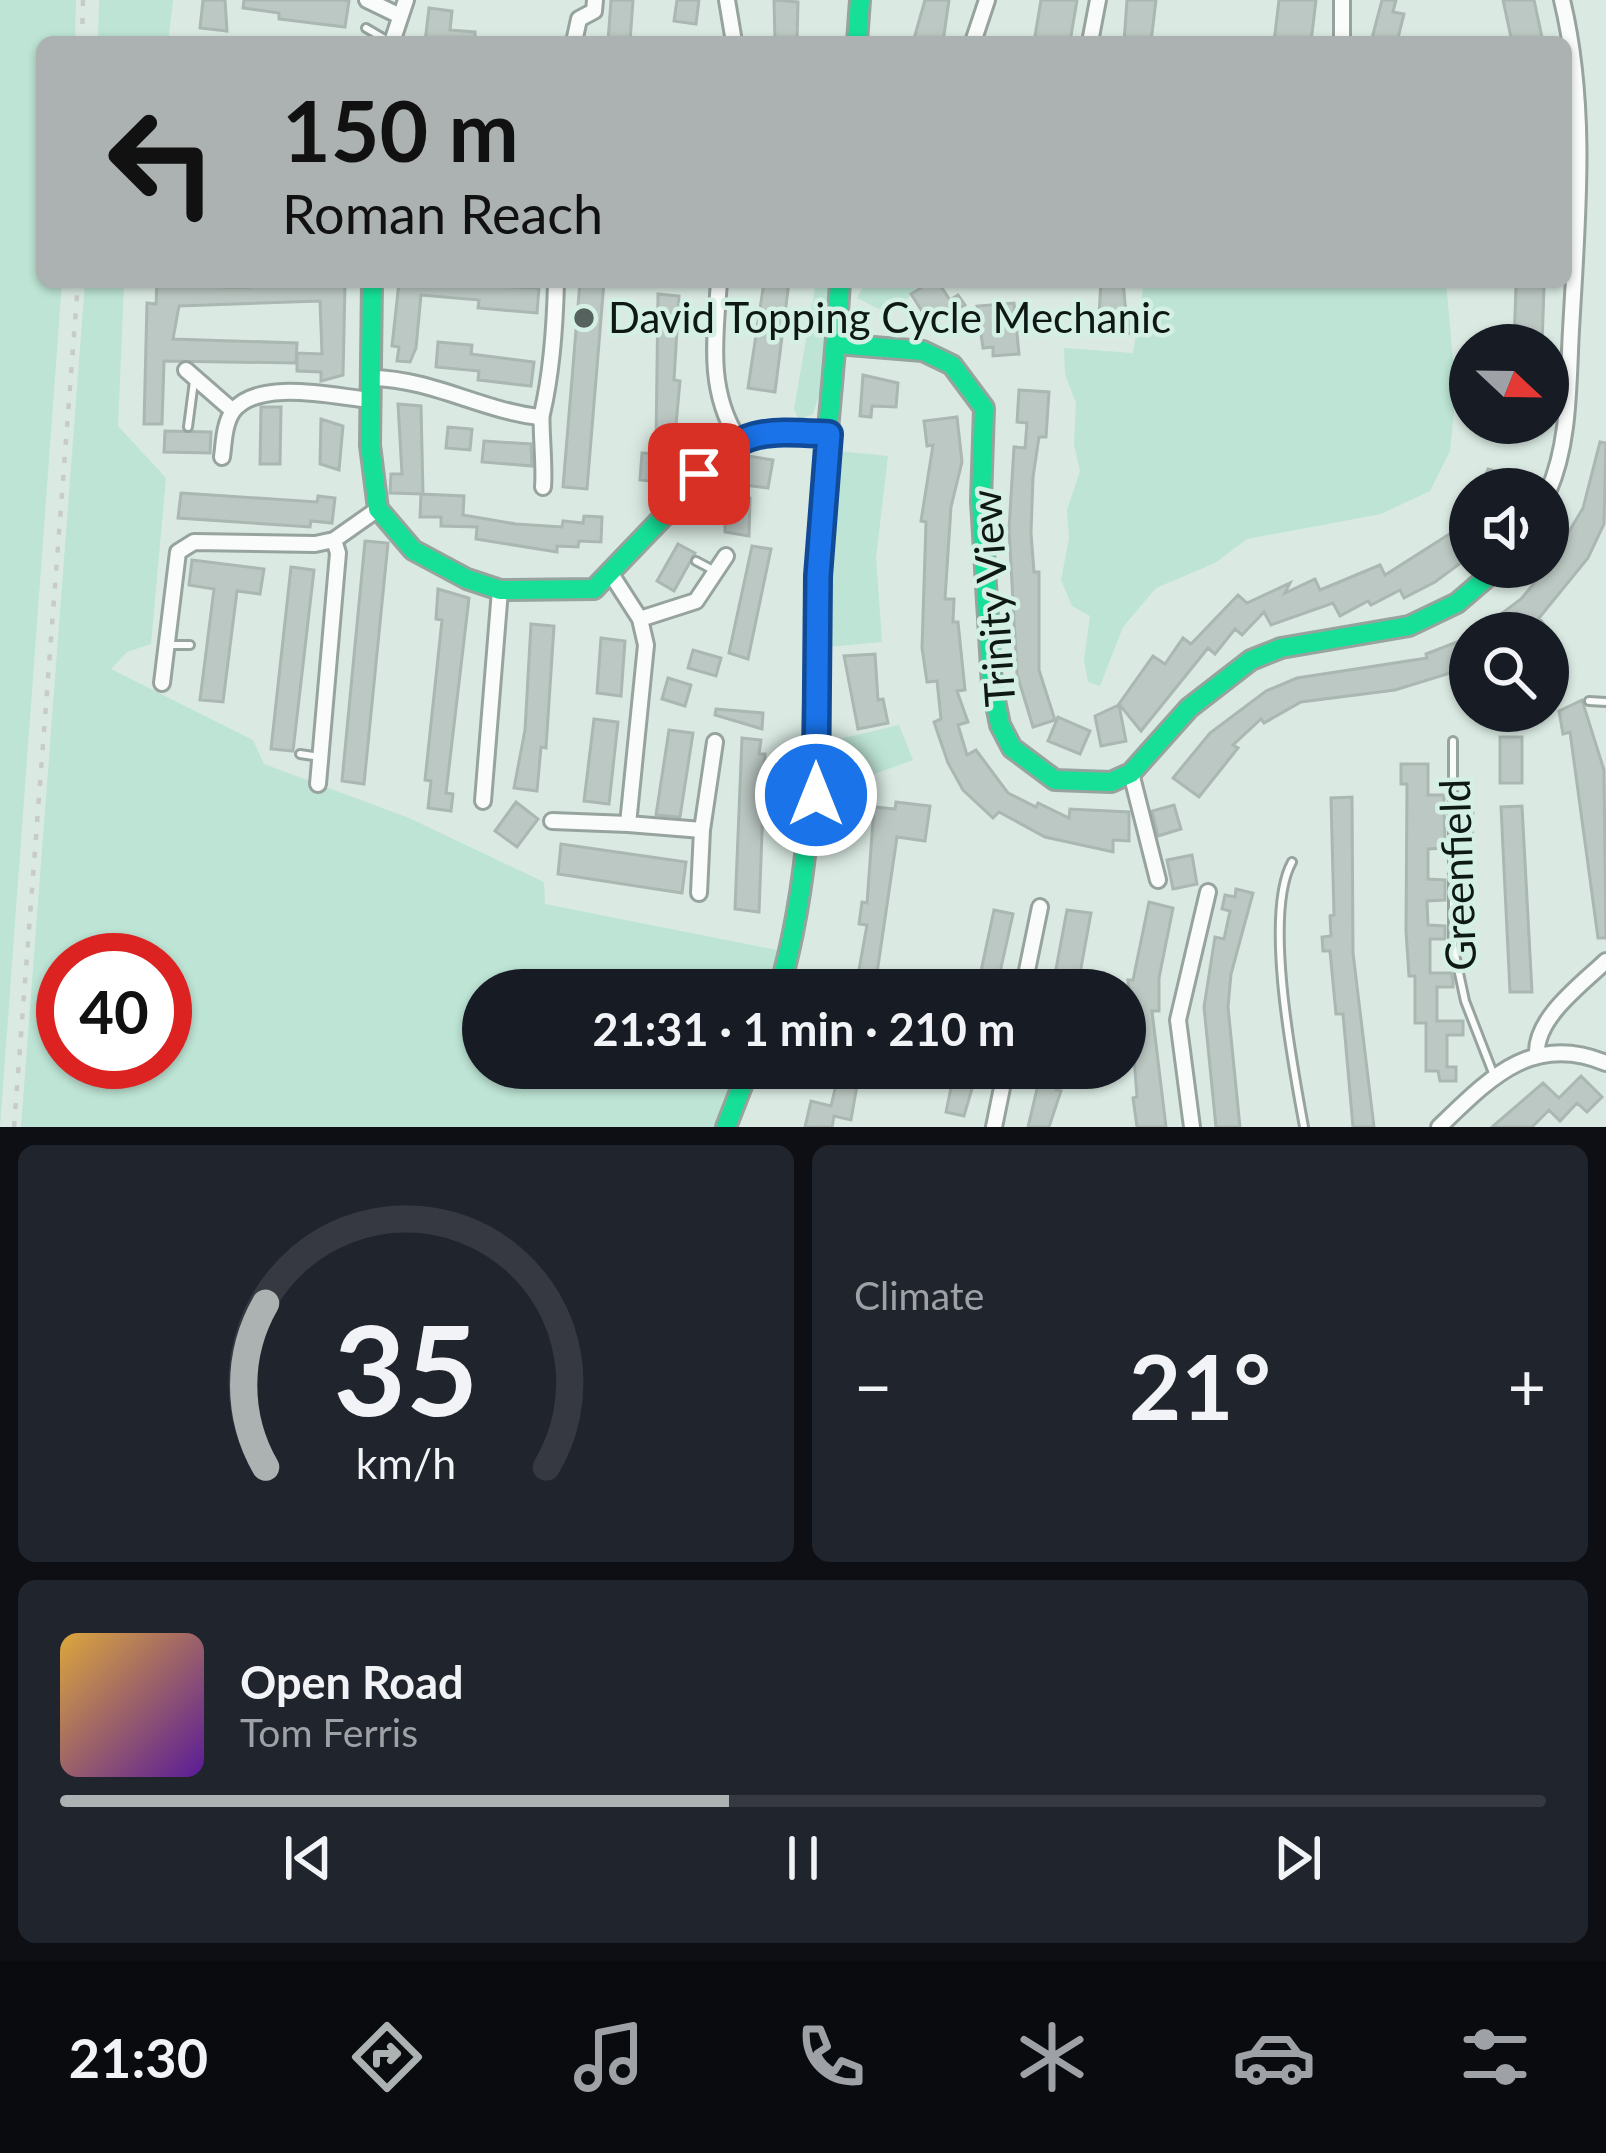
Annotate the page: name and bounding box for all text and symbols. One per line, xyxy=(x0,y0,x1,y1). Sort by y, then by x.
text: 150 m xyxy=(282,79,519,180)
icon: left xyxy=(84,84,240,240)
text: Roman Reach xyxy=(282,181,603,246)
place label: David Topping Cycle Mechanic xyxy=(608,292,1171,342)
marker: David Topping Cycle Mechanic xyxy=(571,305,597,331)
north arrow xyxy=(1449,324,1569,444)
map controls xyxy=(1449,324,1569,732)
pin xyxy=(648,423,750,525)
icon: arrive xyxy=(666,441,732,507)
button: sound xyxy=(1449,468,1569,588)
street label: Trinity View xyxy=(959,488,1025,708)
button: search xyxy=(1449,612,1569,732)
position arrow xyxy=(753,732,879,858)
street label: Greenfield xyxy=(1429,778,1485,972)
speed limit sign: 40 xyxy=(36,933,192,1089)
text: 21:31 · 1 min · 210 m xyxy=(593,1002,1015,1056)
text: Climate xyxy=(854,1272,984,1318)
text: 35 xyxy=(334,1293,478,1443)
text: 21° xyxy=(1129,1331,1271,1439)
text: − xyxy=(854,1346,892,1425)
text: + xyxy=(1508,1346,1546,1425)
text: km/h xyxy=(356,1436,456,1487)
text: Open Road xyxy=(240,1655,464,1709)
text: Tom Ferris xyxy=(240,1709,418,1755)
icon: previous xyxy=(275,1825,341,1891)
icon: pause xyxy=(770,1825,836,1891)
icon: next xyxy=(1265,1825,1331,1891)
icon: directions xyxy=(345,2015,429,2099)
icon: music xyxy=(567,2015,651,2099)
icon: phone xyxy=(789,2015,873,2099)
icon: climate xyxy=(1010,2015,1094,2099)
icon: car xyxy=(1232,2015,1316,2099)
icon: filters xyxy=(1453,2015,1537,2099)
text: 21:30 xyxy=(69,2025,208,2090)

